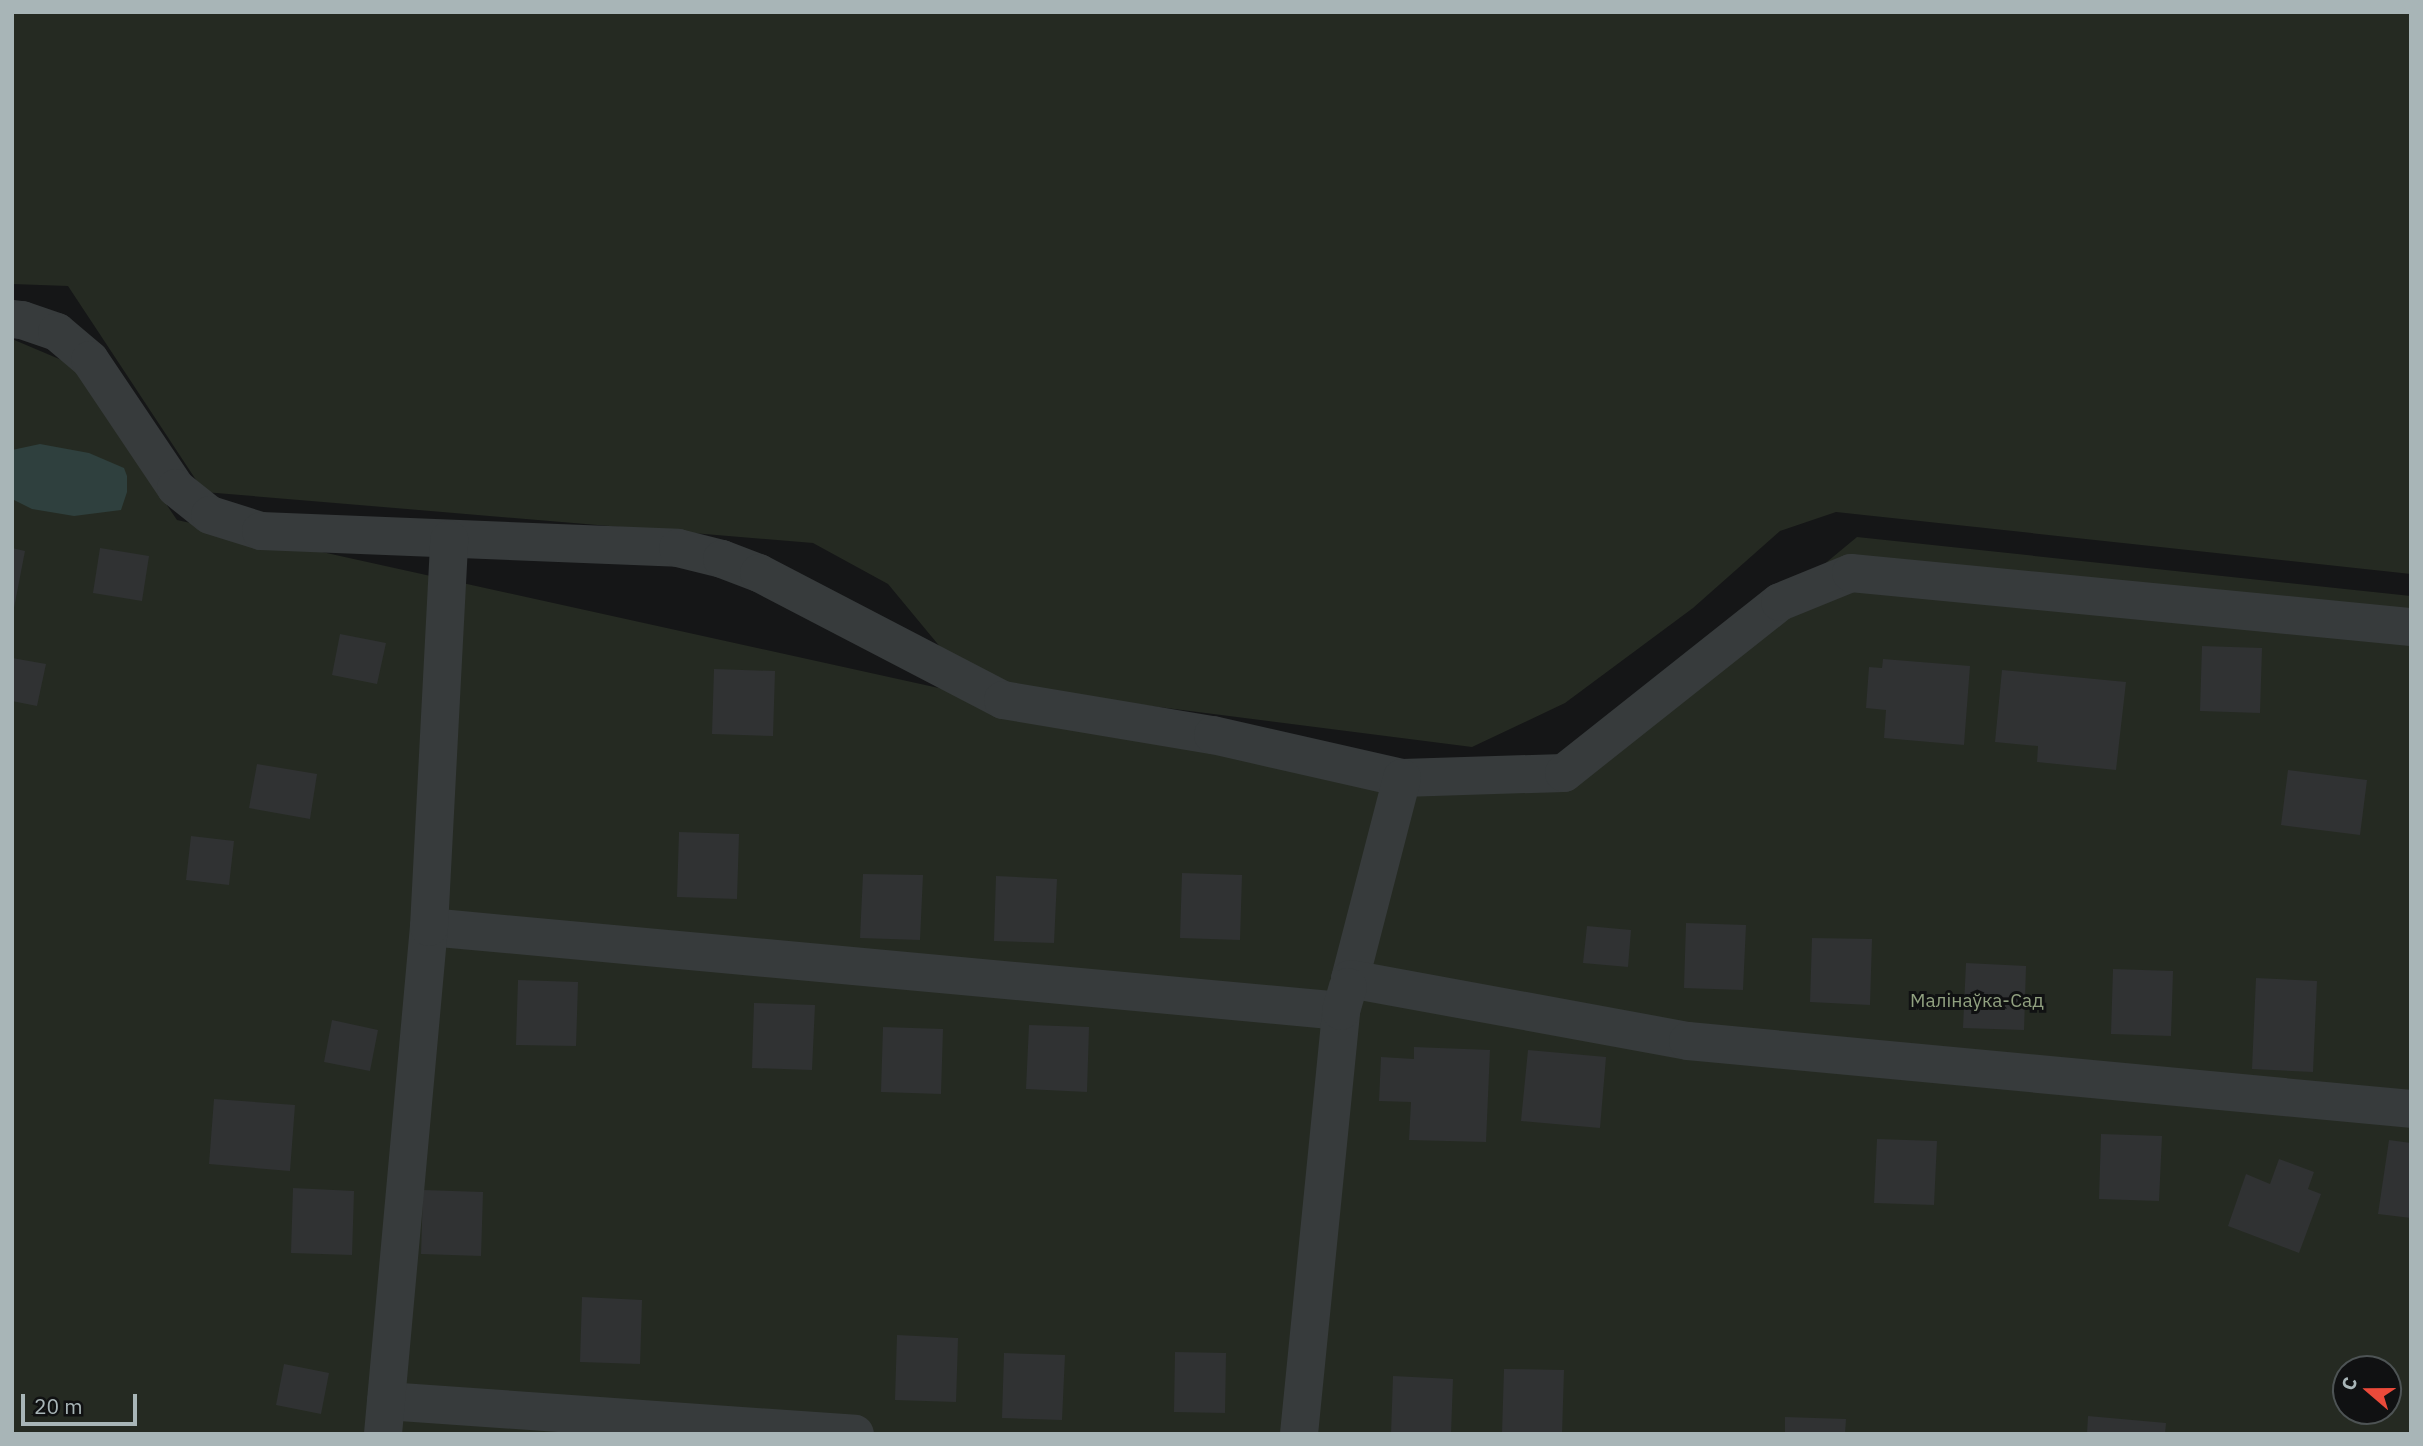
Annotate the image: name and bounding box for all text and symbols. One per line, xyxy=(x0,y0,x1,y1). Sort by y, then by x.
park label: Малінаўка-Сад xyxy=(1910,990,2044,1012)
north arrow xyxy=(2332,1355,2402,1425)
text: С xyxy=(2336,1374,2363,1393)
scale bar xyxy=(24,1380,140,1424)
text: 20 m xyxy=(34,1392,83,1420)

